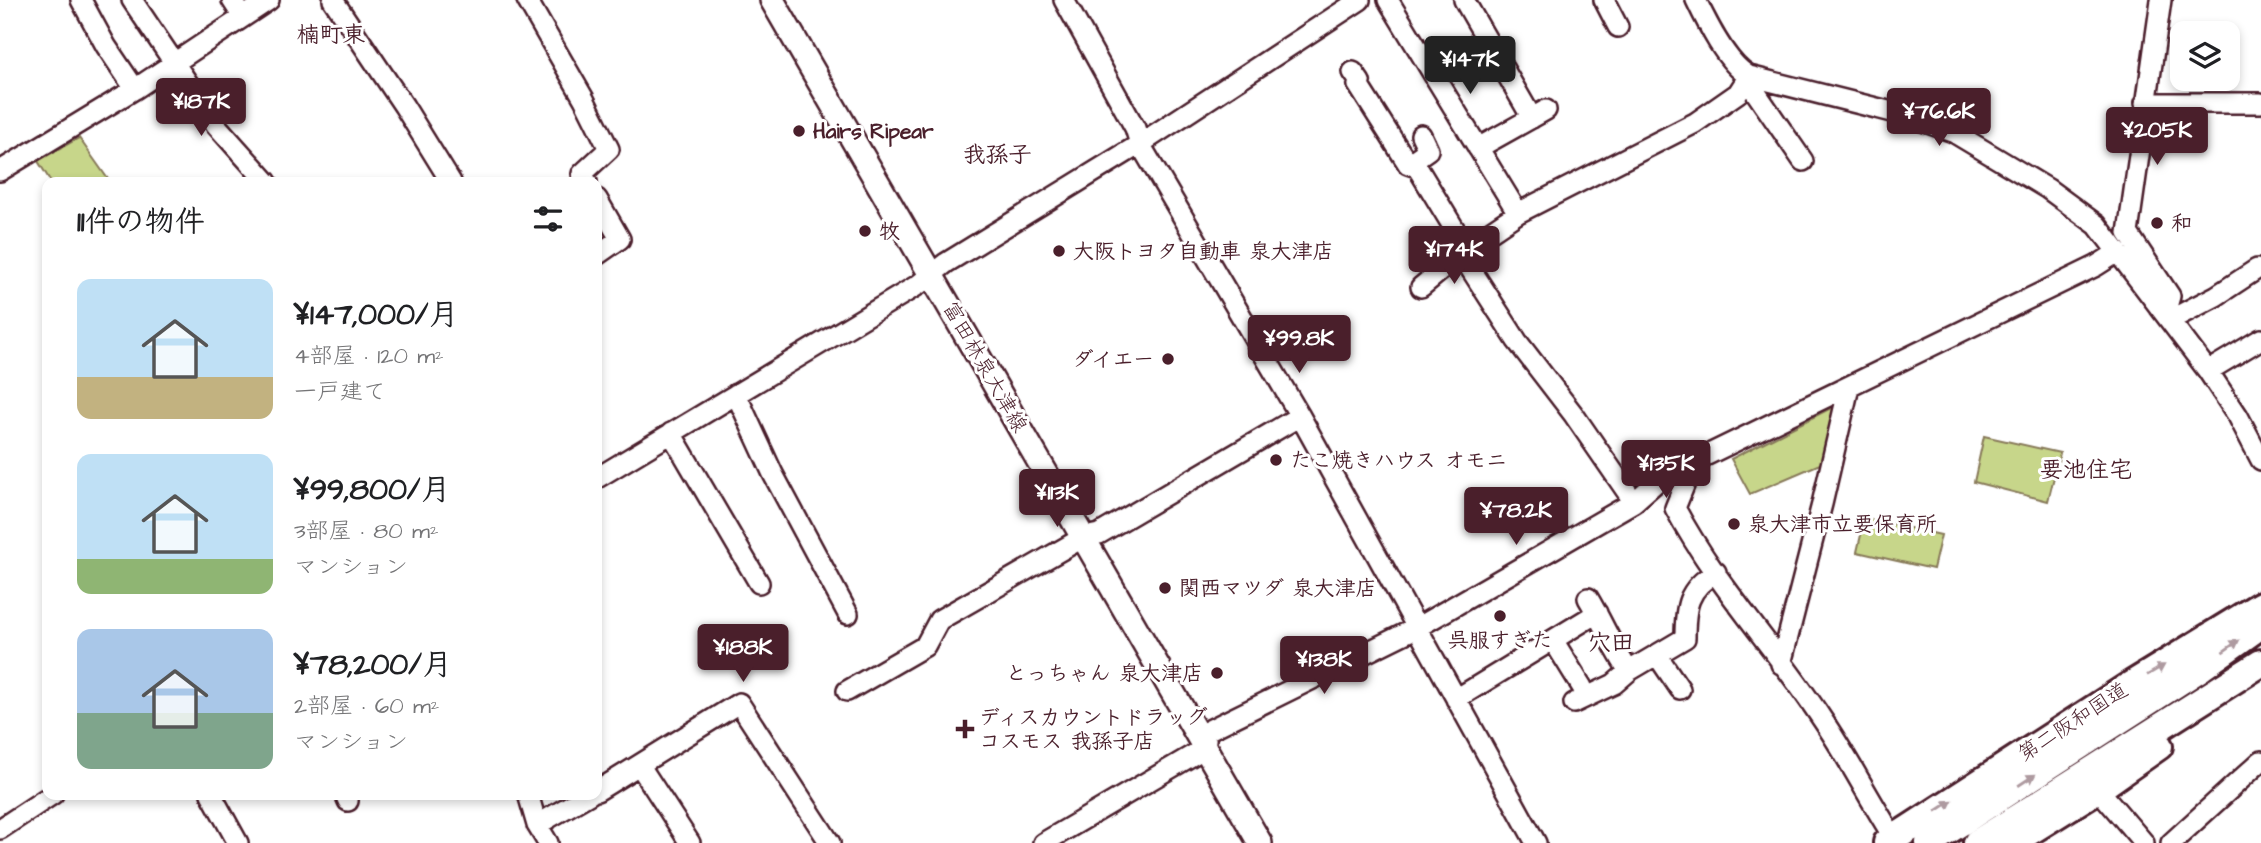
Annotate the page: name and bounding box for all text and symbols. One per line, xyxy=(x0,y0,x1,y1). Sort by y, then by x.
district label: 楠町東 xyxy=(297,19,366,51)
map controls xyxy=(2170,21,2240,91)
button: layers xyxy=(2170,21,2240,91)
pin: ¥147K xyxy=(1421,36,1519,96)
text: ¥147K xyxy=(1441,43,1499,75)
pin: ¥187K xyxy=(152,78,250,138)
text: ¥187K xyxy=(172,85,230,117)
pin: ¥76.6K xyxy=(1882,88,1996,148)
text: ¥76.6K xyxy=(1903,95,1975,127)
pin: ¥205K xyxy=(2108,108,2206,167)
text: ¥205K xyxy=(2122,114,2192,146)
place label: Hairs Ripear xyxy=(813,117,934,147)
marker: Hairs Ripear xyxy=(791,123,807,139)
district label: 我孫子 xyxy=(963,139,1032,171)
icon: filters xyxy=(529,200,567,238)
text: 11件の物件 xyxy=(77,201,205,243)
place label: 和 xyxy=(2171,209,2192,238)
marker: 和 xyxy=(2149,215,2165,231)
place label: 牧 xyxy=(879,217,900,246)
marker: 牧 xyxy=(857,223,873,239)
pin: ¥174K xyxy=(1405,226,1503,286)
text: ¥174K xyxy=(1425,233,1483,265)
place label: 大阪トヨタ自動車 泉大津店 xyxy=(1073,237,1333,266)
marker: 大阪トヨタ自動車 泉大津店 xyxy=(1051,243,1067,259)
text: ¥147,000/月 xyxy=(294,294,459,336)
street label: 富田林泉大津線 xyxy=(936,296,1034,438)
icon: home xyxy=(133,307,217,391)
pin: ¥99.8K xyxy=(1242,316,1356,375)
text: ¥99.8K xyxy=(1264,322,1334,354)
text: 4部屋 · 120 m² xyxy=(294,340,444,372)
place label: ダイエー xyxy=(1073,345,1154,374)
marker: ダイエー xyxy=(1160,351,1176,367)
text: 一戸建て xyxy=(294,376,386,408)
pin: ¥135K xyxy=(1617,440,1715,500)
place label: たこ焼きハウス オモニ xyxy=(1290,446,1507,475)
text: ¥135K xyxy=(1637,447,1695,479)
marker: たこ焼きハウス オモニ xyxy=(1268,452,1284,468)
district label: 要池住宅 xyxy=(2040,454,2132,486)
text: ¥99,800/月 xyxy=(294,469,450,511)
pin: ¥113K xyxy=(1008,470,1106,529)
text: ¥113K xyxy=(1035,476,1079,508)
icon: home xyxy=(133,482,217,566)
pin: ¥78.2K xyxy=(1459,488,1573,547)
text: ¥78.2K xyxy=(1480,494,1552,526)
place label: 泉大津市立要保育所 xyxy=(1748,510,1937,539)
text: 3部屋 · 80 m² xyxy=(294,515,439,547)
marker: 泉大津市立要保育所 xyxy=(1726,516,1742,532)
text: マンション xyxy=(294,551,408,583)
place label: 関西マツダ 泉大津店 xyxy=(1179,574,1376,603)
marker: 関西マツダ 泉大津店 xyxy=(1157,580,1173,596)
marker: 呉服すぎた xyxy=(1492,608,1508,624)
pin: ¥188K xyxy=(694,624,792,684)
place label: 呉服すぎた xyxy=(1448,626,1553,655)
district label: 穴田 xyxy=(1588,627,1634,659)
text: ¥188K xyxy=(714,631,772,663)
pin: ¥138K xyxy=(1275,636,1373,696)
one-way arrow xyxy=(2222,639,2240,653)
text: ¥138K xyxy=(1296,643,1352,675)
text: ¥78,200/月 xyxy=(294,644,452,686)
icon: home xyxy=(133,657,217,741)
place label: とっちゃん 泉大津店 xyxy=(1006,659,1203,688)
one-way arrow xyxy=(2146,663,2165,676)
marker: とっちゃん 泉大津店 xyxy=(1209,665,1225,681)
street label: 第二阪和国道 xyxy=(2012,676,2134,768)
text: 2部屋 · 60 m² xyxy=(294,690,439,722)
place label: ディスカウントドラッグ コスモス 我孫子店 xyxy=(979,703,1207,756)
marker: ディスカウントドラッグ コスモス 我孫子店 xyxy=(957,721,973,737)
text: マンション xyxy=(294,726,408,758)
one-way arrow xyxy=(2017,773,2037,786)
one-way arrow xyxy=(1935,799,1953,813)

